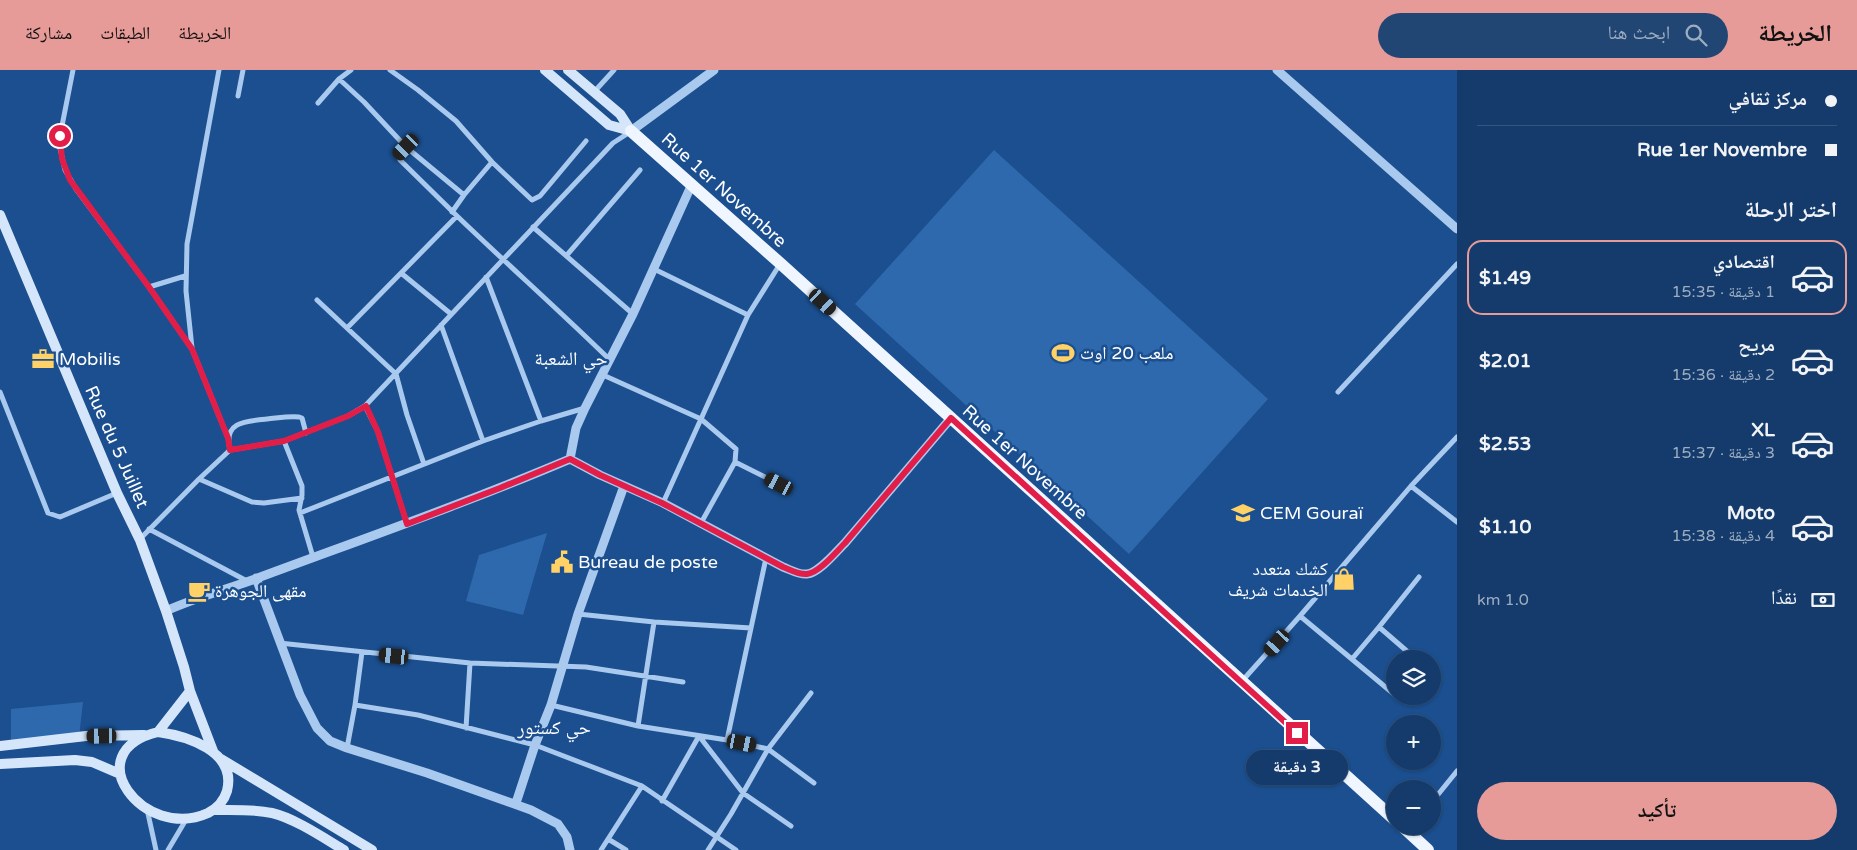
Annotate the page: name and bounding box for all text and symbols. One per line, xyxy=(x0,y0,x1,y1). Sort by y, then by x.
search box xyxy=(1378,13,1728,58)
text: الخريطة xyxy=(1758,19,1832,48)
icon: search xyxy=(1682,21,1710,49)
text: مشاركة xyxy=(25,22,72,44)
text: الطبقات xyxy=(100,22,150,44)
text: الخريطة xyxy=(178,22,231,44)
text: ابحث هنا xyxy=(1607,22,1670,44)
text: مركز ثقافي xyxy=(1729,88,1807,110)
route start xyxy=(49,125,71,147)
street label: Rue 1er Novembre xyxy=(657,128,791,252)
car xyxy=(390,131,421,163)
text: Rue 1er Novembre xyxy=(1637,139,1807,161)
text: اختر الرحلة xyxy=(1745,197,1837,223)
text: اقتصادي xyxy=(1713,251,1775,273)
icon: car xyxy=(1790,255,1835,300)
text: $1.49 xyxy=(1479,267,1531,289)
text: 1 دقيقة · 15:35 xyxy=(1671,282,1775,302)
car xyxy=(806,286,839,318)
text: مريح xyxy=(1738,334,1775,356)
icon: car xyxy=(1790,338,1835,383)
sports icon: ملعب 20 اوت xyxy=(1050,340,1076,366)
place label: ملعب 20 اوت xyxy=(1080,342,1173,364)
office icon: Mobilis xyxy=(30,346,56,372)
place label: Mobilis xyxy=(59,348,121,370)
district label: حي الشعبة xyxy=(534,348,608,374)
text: $2.01 xyxy=(1479,350,1531,372)
text: 2 دقيقة · 15:36 xyxy=(1671,365,1775,385)
street label: Rue du 5 Juillet xyxy=(80,382,154,512)
street label: Rue 1er Novembre xyxy=(958,400,1092,524)
text: XL xyxy=(1751,419,1775,441)
icon: car xyxy=(1790,421,1835,466)
text: $2.53 xyxy=(1479,433,1531,455)
text: 3 دقيقة · 15:37 xyxy=(1671,443,1775,463)
car xyxy=(762,471,795,497)
school or university icon: CEM Gouraï xyxy=(1230,500,1256,526)
place label: CEM Gouraï xyxy=(1260,502,1364,524)
text: Moto xyxy=(1727,502,1775,524)
icon: car xyxy=(1790,504,1835,549)
text: $1.10 xyxy=(1479,516,1531,538)
text: 4 دقيقة · 15:38 xyxy=(1671,526,1775,546)
public building icon: Bureau de poste xyxy=(549,549,575,575)
place label: Bureau de poste xyxy=(578,551,718,573)
place label: كشك متعدد الخدمات شريف xyxy=(1228,558,1329,601)
shop icon: كشك متعدد الخدمات شريف xyxy=(1331,566,1357,592)
cafe icon: مقهى الجوهرة xyxy=(186,578,212,604)
place label: مقهى الجوهرة xyxy=(215,580,306,602)
icon: cash xyxy=(1809,586,1837,614)
text: نقدًا xyxy=(1771,587,1797,609)
text: 1.0 km xyxy=(1477,590,1529,610)
car xyxy=(1261,627,1292,659)
car xyxy=(378,647,409,665)
map controls xyxy=(1386,650,1441,835)
button: layers xyxy=(1386,650,1441,705)
button: + xyxy=(1386,715,1441,770)
district label: حي كستور xyxy=(516,717,591,743)
route end xyxy=(1286,722,1308,744)
car xyxy=(86,728,117,744)
car xyxy=(725,733,758,753)
callout: 3 دقيقة xyxy=(1246,750,1348,786)
text: 3 دقيقة xyxy=(1273,757,1321,777)
button: − xyxy=(1386,780,1441,835)
button: تأكيد xyxy=(1477,782,1837,840)

